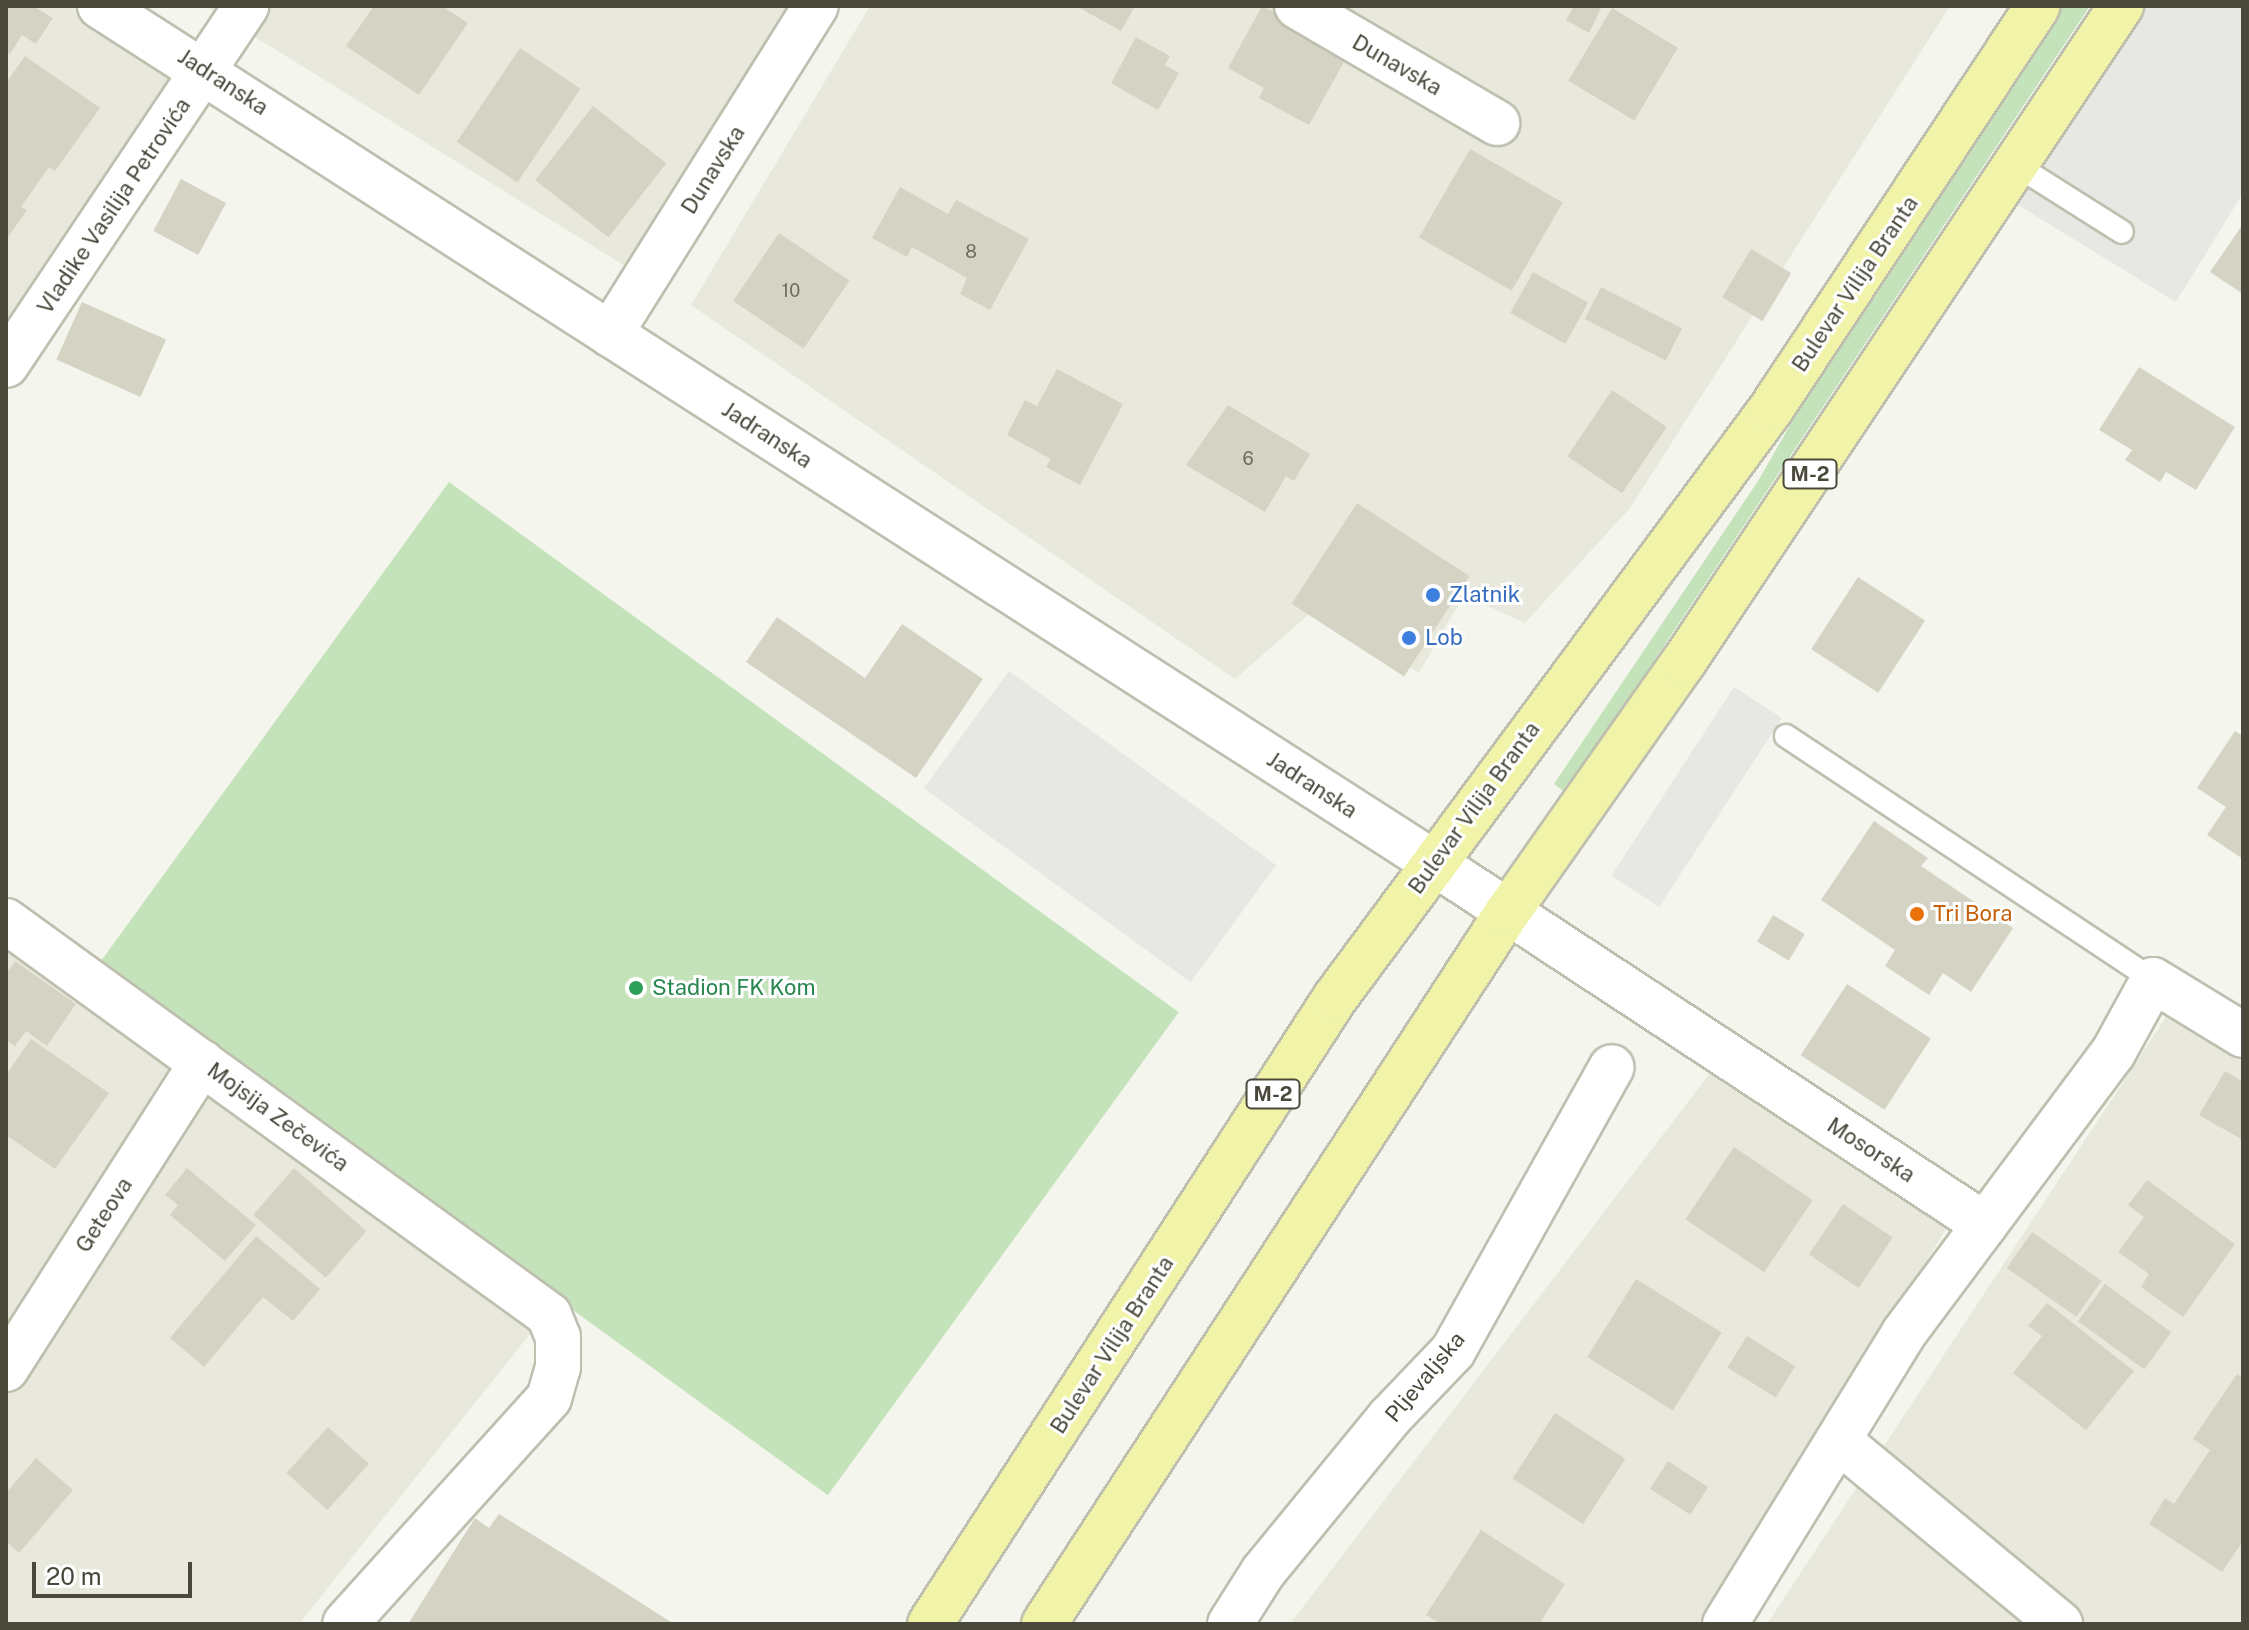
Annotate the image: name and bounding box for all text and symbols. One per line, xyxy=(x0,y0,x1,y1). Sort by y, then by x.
street label: Dunavska xyxy=(1348,29,1446,101)
street label: Jadranska xyxy=(173,43,273,121)
street label: Vladike Vasilija Petrovića xyxy=(32,93,196,319)
street label: Dunavska xyxy=(676,121,750,219)
street label: Bulevar Vilija Branta xyxy=(1786,191,1924,377)
house number: 8 xyxy=(965,241,977,263)
house number: 10 xyxy=(782,280,800,302)
street label: Jadranska xyxy=(717,396,817,474)
house number: 6 xyxy=(1242,448,1254,470)
road number: M-2 xyxy=(1782,458,1838,490)
place label: Zlatnik xyxy=(1449,582,1520,608)
marker: Zlatnik xyxy=(1424,586,1442,604)
place label: Lob xyxy=(1425,625,1463,651)
marker: Lob xyxy=(1400,629,1418,647)
street label: Bulevar Vilija Branta xyxy=(1403,717,1545,899)
street label: Jadranska xyxy=(1262,746,1362,824)
place label: Tri Bora xyxy=(1933,901,2012,927)
marker: Tri Bora xyxy=(1908,905,1926,923)
place label: Stadion FK Kom xyxy=(652,975,815,1001)
marker: Stadion FK Kom xyxy=(627,979,645,997)
street label: Mojsija Zečevića xyxy=(202,1057,354,1177)
road number: M-2 xyxy=(1245,1078,1301,1110)
street label: Mosorska xyxy=(1822,1112,1920,1188)
street label: Geteova xyxy=(70,1173,138,1257)
street label: Bulevar Vilija Branta xyxy=(1045,1251,1179,1439)
street label: Pljevaljska xyxy=(1380,1327,1470,1427)
scale bar xyxy=(36,1546,196,1596)
text: 20 m xyxy=(46,1562,102,1590)

